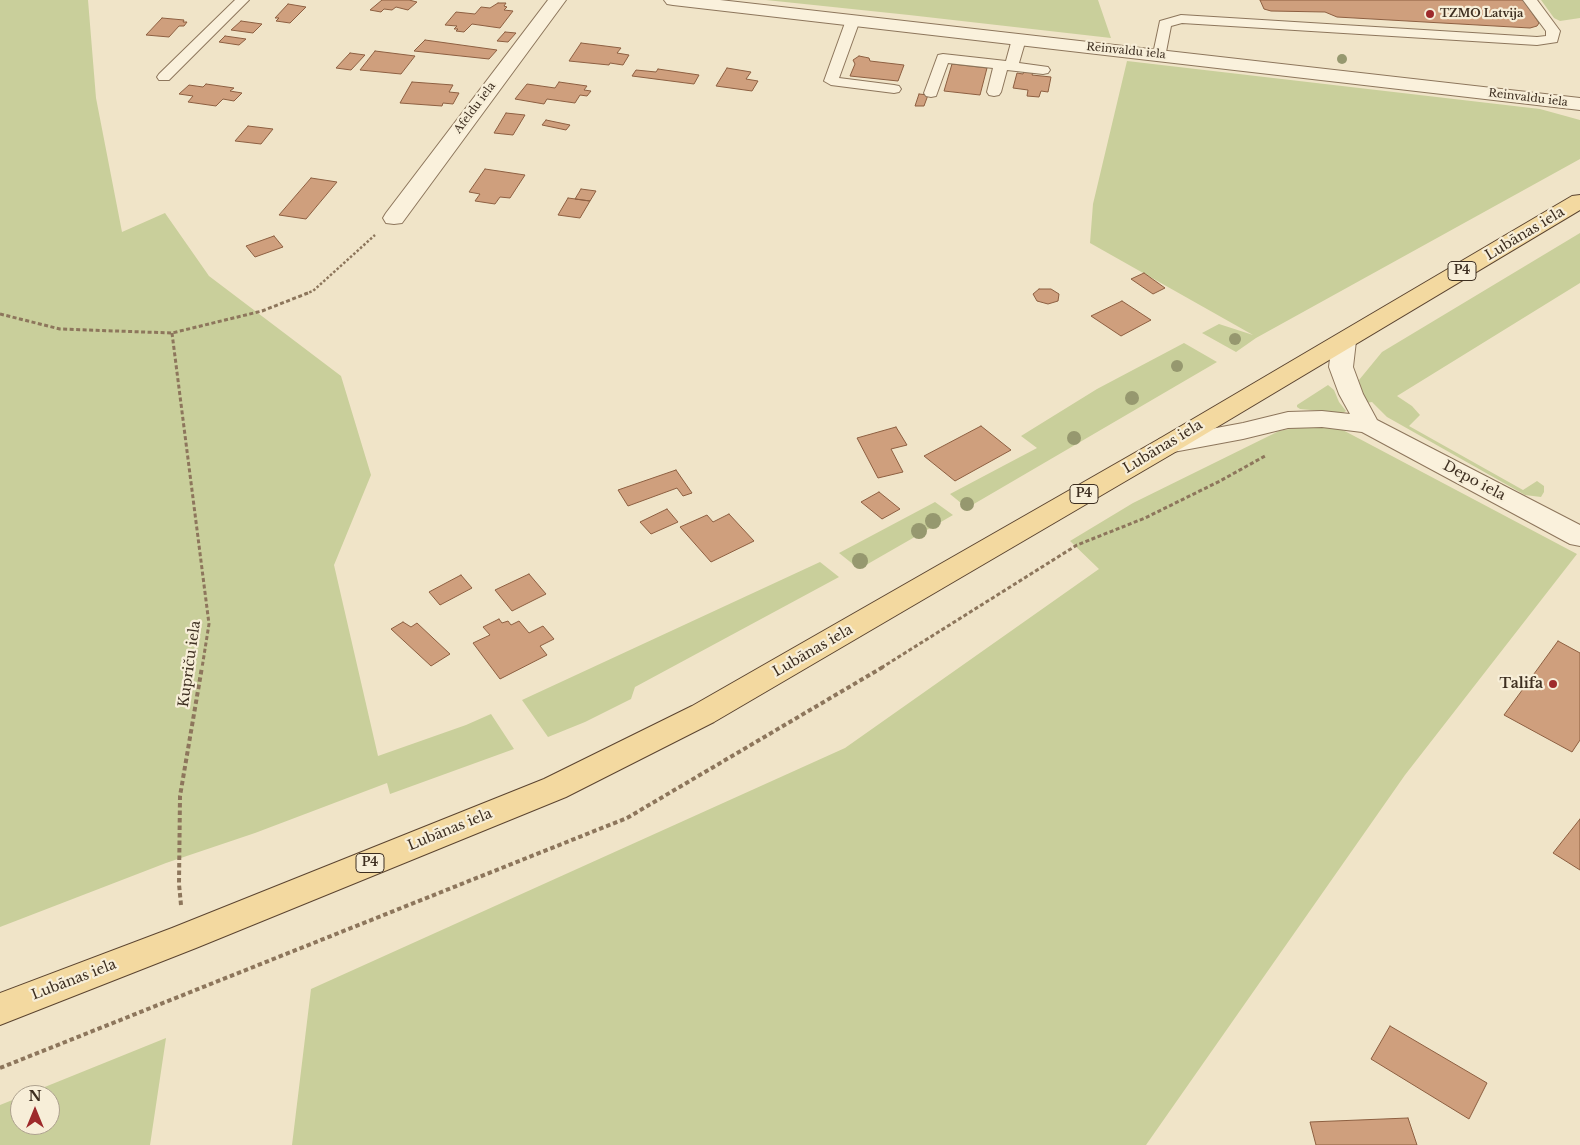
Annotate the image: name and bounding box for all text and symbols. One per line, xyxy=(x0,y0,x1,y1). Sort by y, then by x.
place label: TZMO Latvija xyxy=(1440,7,1523,21)
marker: TZMO Latvija xyxy=(1424,8,1436,20)
street label: Reinvaldu iela xyxy=(1086,40,1166,62)
street label: Afeldu iela xyxy=(452,80,498,136)
street label: Reinvaldu iela xyxy=(1488,87,1568,109)
street label: Lubānas iela xyxy=(1482,204,1568,264)
road number: P4 xyxy=(1448,262,1476,280)
street label: Lubānas iela xyxy=(1120,417,1206,477)
street label: Depo iela xyxy=(1440,458,1508,504)
road number: P4 xyxy=(1070,484,1098,504)
street label: Kupriču iela xyxy=(176,620,204,708)
street label: Lubānas iela xyxy=(770,621,856,681)
place label: Talifa xyxy=(1500,676,1543,692)
marker: Talifa xyxy=(1547,678,1559,690)
street label: Lubānas iela xyxy=(405,805,495,855)
road number: P4 xyxy=(356,854,384,872)
street label: Lubānas iela xyxy=(29,956,119,1004)
north arrow xyxy=(10,1085,60,1135)
text: N xyxy=(28,1087,42,1105)

